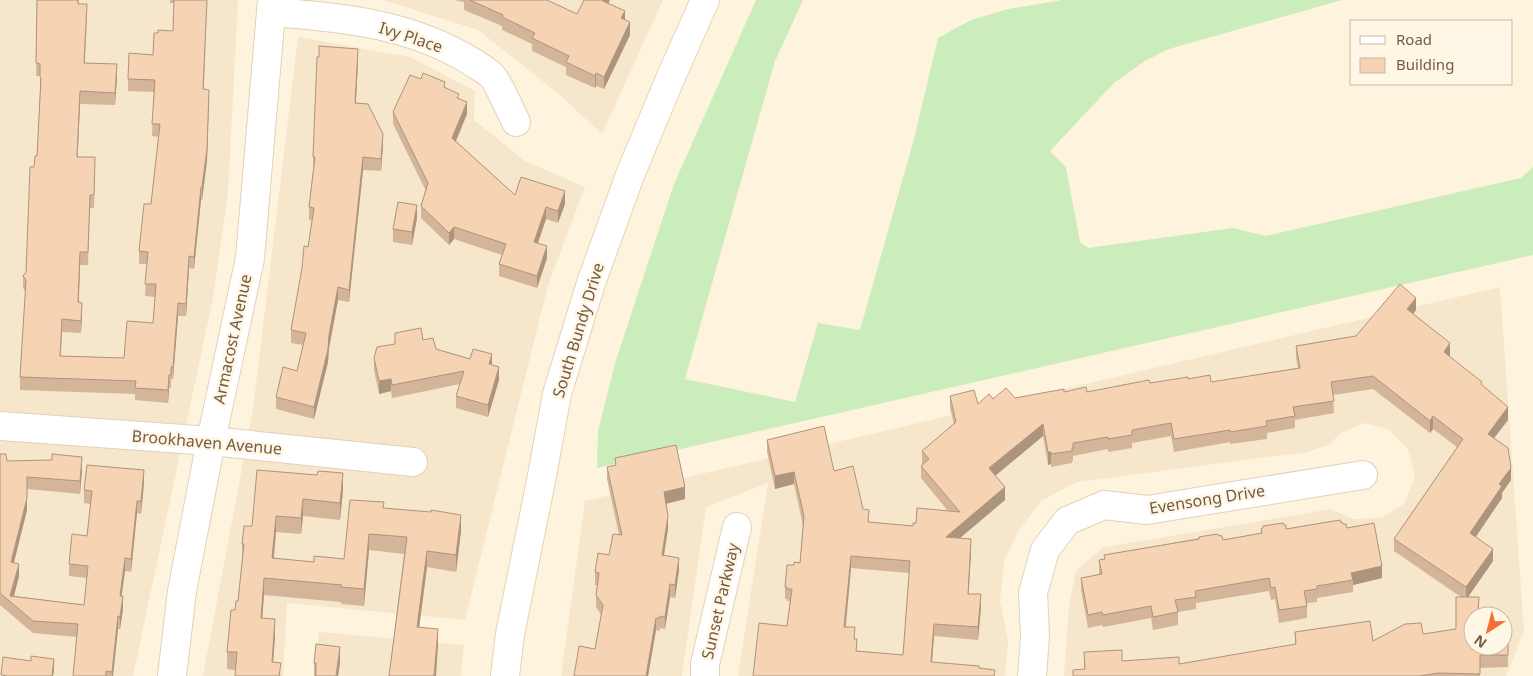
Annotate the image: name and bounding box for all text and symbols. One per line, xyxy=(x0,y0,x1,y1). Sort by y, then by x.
street label: Ivy Place xyxy=(377,16,445,58)
legend xyxy=(1350,20,1513,85)
text: Road xyxy=(1396,29,1432,49)
text: Building xyxy=(1396,54,1454,74)
street label: South Bundy Drive xyxy=(547,260,609,400)
street label: Armacost Avenue xyxy=(208,272,256,406)
street label: Brookhaven Avenue xyxy=(131,424,283,460)
street label: Evensong Drive xyxy=(1148,479,1266,519)
street label: Sunset Parkway xyxy=(696,540,744,661)
north arrow xyxy=(1463,606,1513,656)
text: N xyxy=(1470,631,1490,653)

